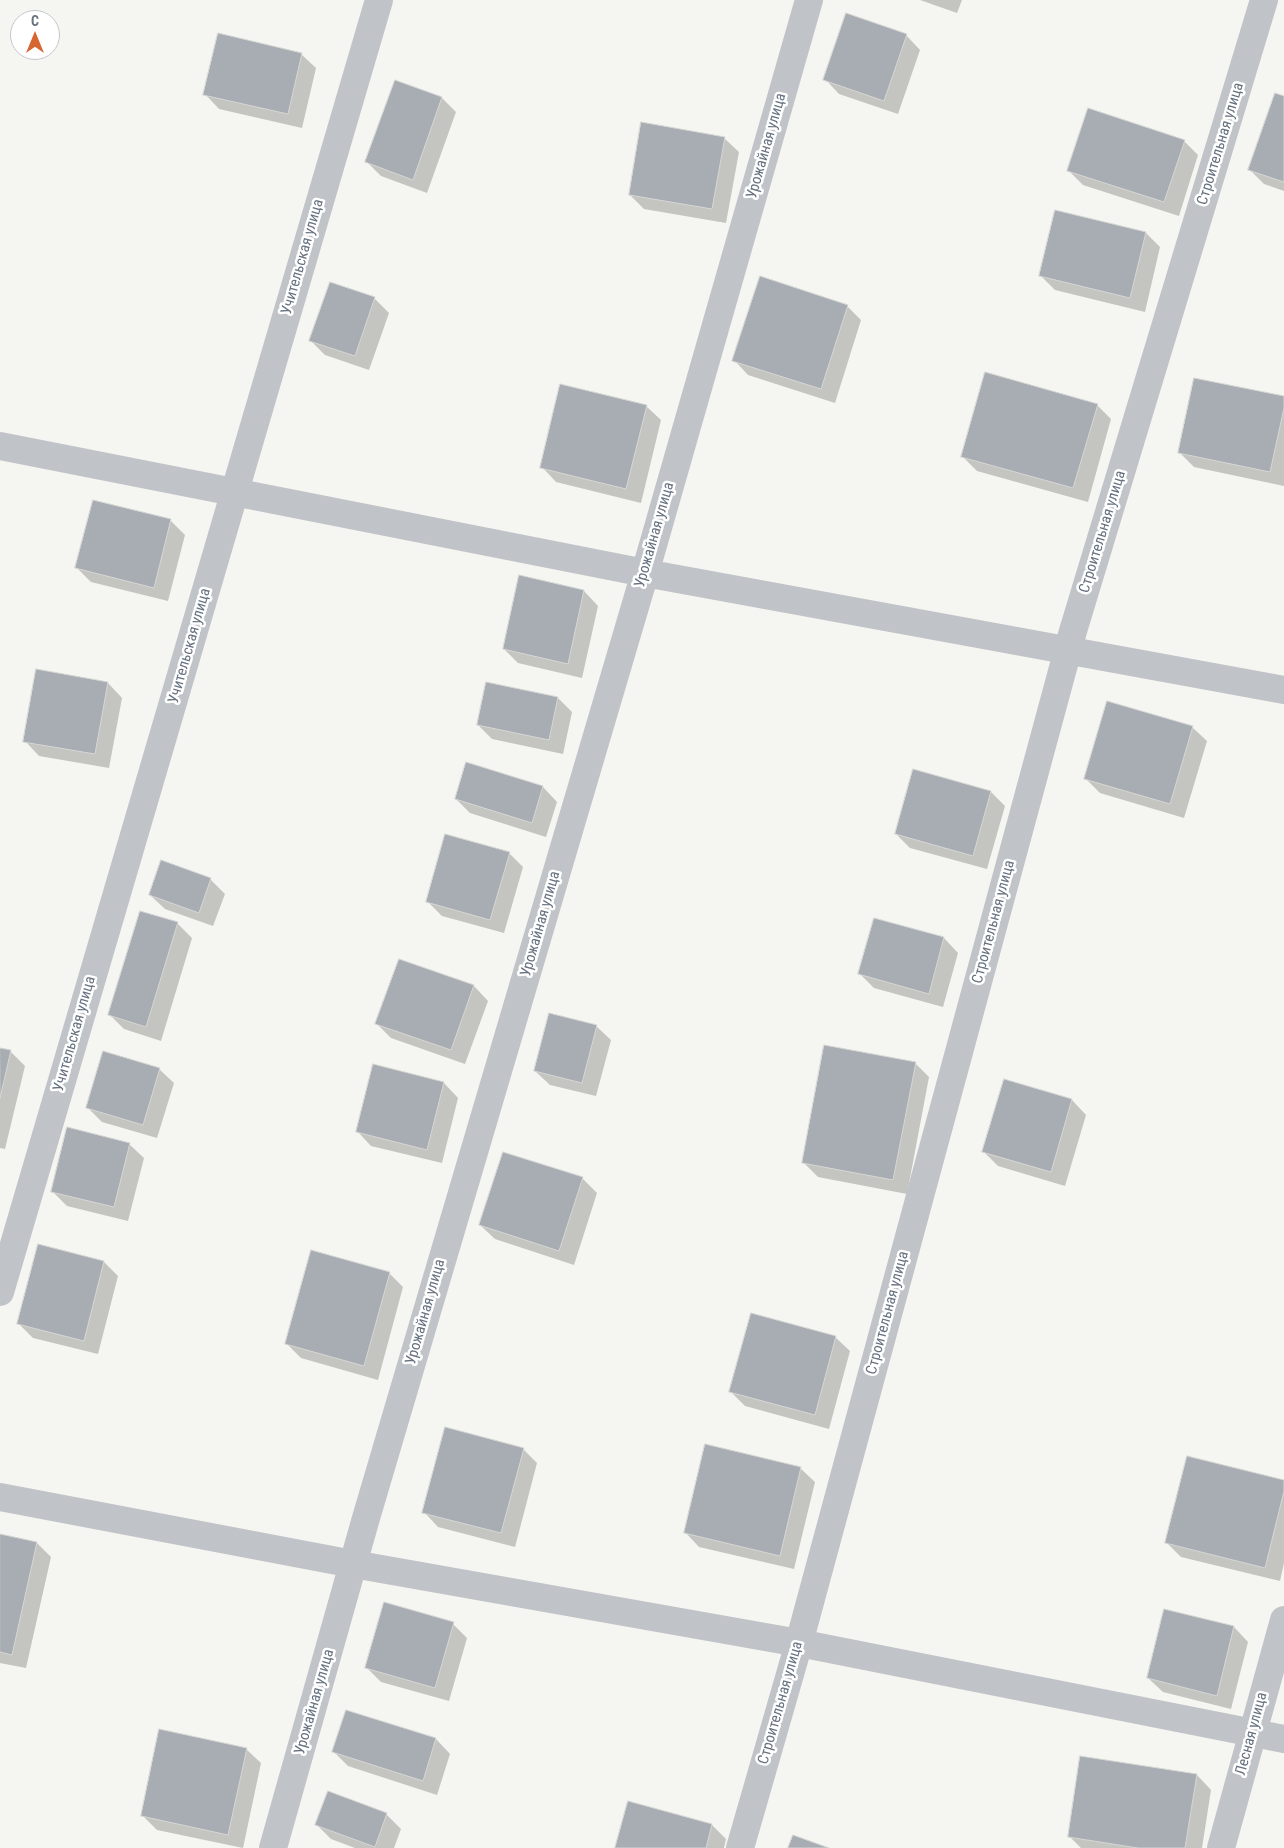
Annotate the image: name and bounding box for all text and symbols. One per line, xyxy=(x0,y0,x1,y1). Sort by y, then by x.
north arrow xyxy=(10,10,60,60)
text: С xyxy=(31,13,39,29)
street label: Строительная улица xyxy=(1194,81,1248,207)
street label: Урожайная улица xyxy=(743,91,791,201)
street label: Учительская улица xyxy=(278,197,328,317)
street label: Строительная улица xyxy=(1076,469,1130,595)
street label: Урожайная улица xyxy=(631,480,679,590)
street label: Учительская улица xyxy=(165,586,215,706)
street label: Строительная улица xyxy=(969,858,1019,986)
street label: Урожайная улица xyxy=(517,869,565,979)
street label: Учительская улица xyxy=(50,974,100,1094)
street label: Строительная улица xyxy=(863,1249,913,1377)
street label: Урожайная улица xyxy=(402,1257,450,1367)
street label: Строительная улица xyxy=(755,1640,807,1766)
street label: Урожайная улица xyxy=(291,1647,339,1757)
street label: Лесная улица xyxy=(1232,1691,1272,1777)

